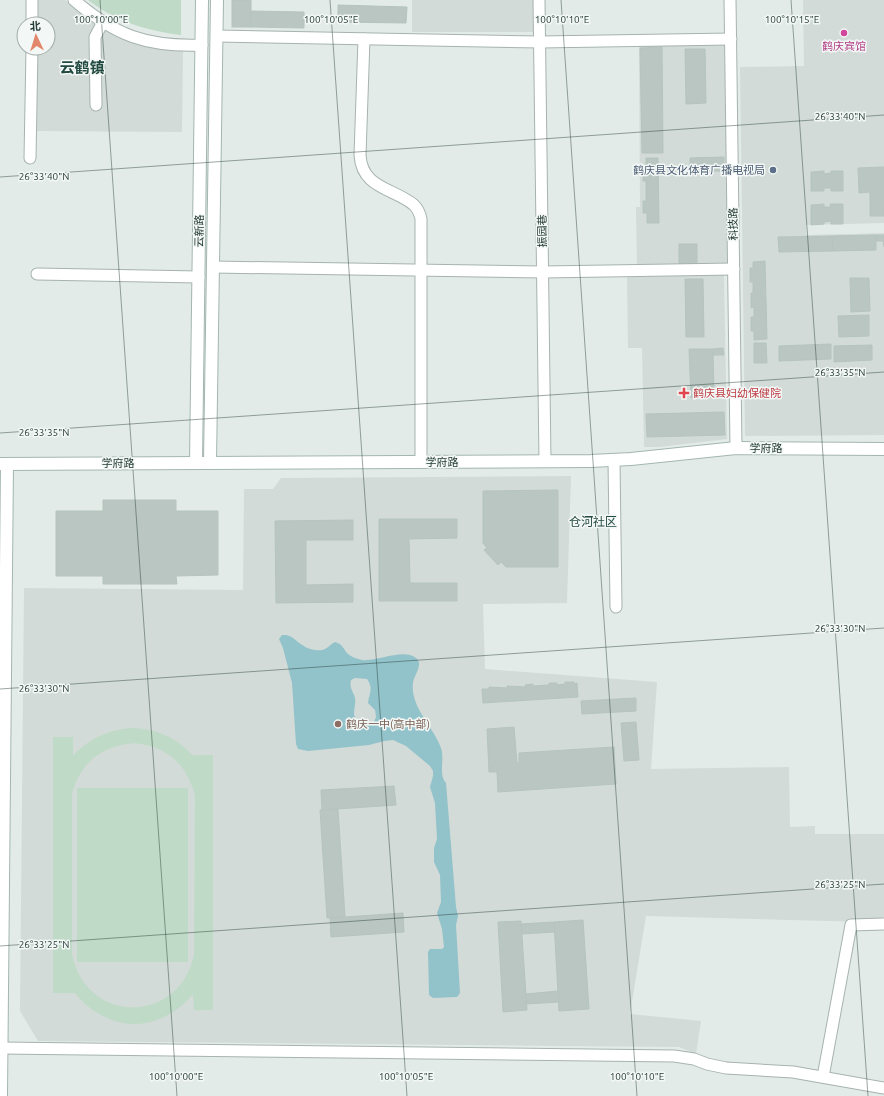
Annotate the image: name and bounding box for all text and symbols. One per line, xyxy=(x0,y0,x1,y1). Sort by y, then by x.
text: 100°10'00"E xyxy=(74,14,129,25)
text: 100°10'05"E xyxy=(304,14,359,25)
text: 100°10'10"E xyxy=(535,14,590,25)
text: 100°10'15"E xyxy=(765,14,820,25)
north arrow xyxy=(16,16,56,56)
text: 北 xyxy=(29,20,41,32)
marker: 鹤庆宾馆 xyxy=(839,28,849,38)
place label: 鹤庆宾馆 xyxy=(822,40,866,52)
district label: 云鹤镇 xyxy=(59,59,105,76)
text: 26°33'40"N xyxy=(815,111,865,122)
place label: 鹤庆县文化体育广播电视局 xyxy=(633,164,765,176)
marker: 鹤庆县文化体育广播电视局 xyxy=(768,165,778,175)
text: 26°33'40"N xyxy=(19,171,69,182)
street label: 科技路 xyxy=(727,207,739,241)
street label: 云新路 xyxy=(193,214,205,248)
street label: 振园巷 xyxy=(536,214,548,248)
text: 26°33'35"N xyxy=(815,367,865,378)
marker: 鹤庆县妇幼保健院 xyxy=(678,387,690,399)
place label: 鹤庆县妇幼保健院 xyxy=(693,387,781,399)
text: 26°33'35"N xyxy=(19,427,69,438)
street label: 学府路 xyxy=(750,442,783,454)
street label: 学府路 xyxy=(426,456,459,468)
street label: 学府路 xyxy=(102,457,135,469)
district label: 仓河社区 xyxy=(569,515,617,528)
text: 26°33'30"N xyxy=(815,623,865,634)
text: 26°33'30"N xyxy=(19,683,69,694)
place label: 鹤庆一中(高中部) xyxy=(346,718,430,731)
marker: 鹤庆一中(高中部) xyxy=(333,719,343,729)
text: 26°33'25"N xyxy=(815,879,865,890)
text: 26°33'25"N xyxy=(19,939,69,950)
text: 100°10'00"E xyxy=(149,1071,204,1082)
text: 100°10'05"E xyxy=(379,1071,434,1082)
text: 100°10'10"E xyxy=(610,1071,665,1082)

